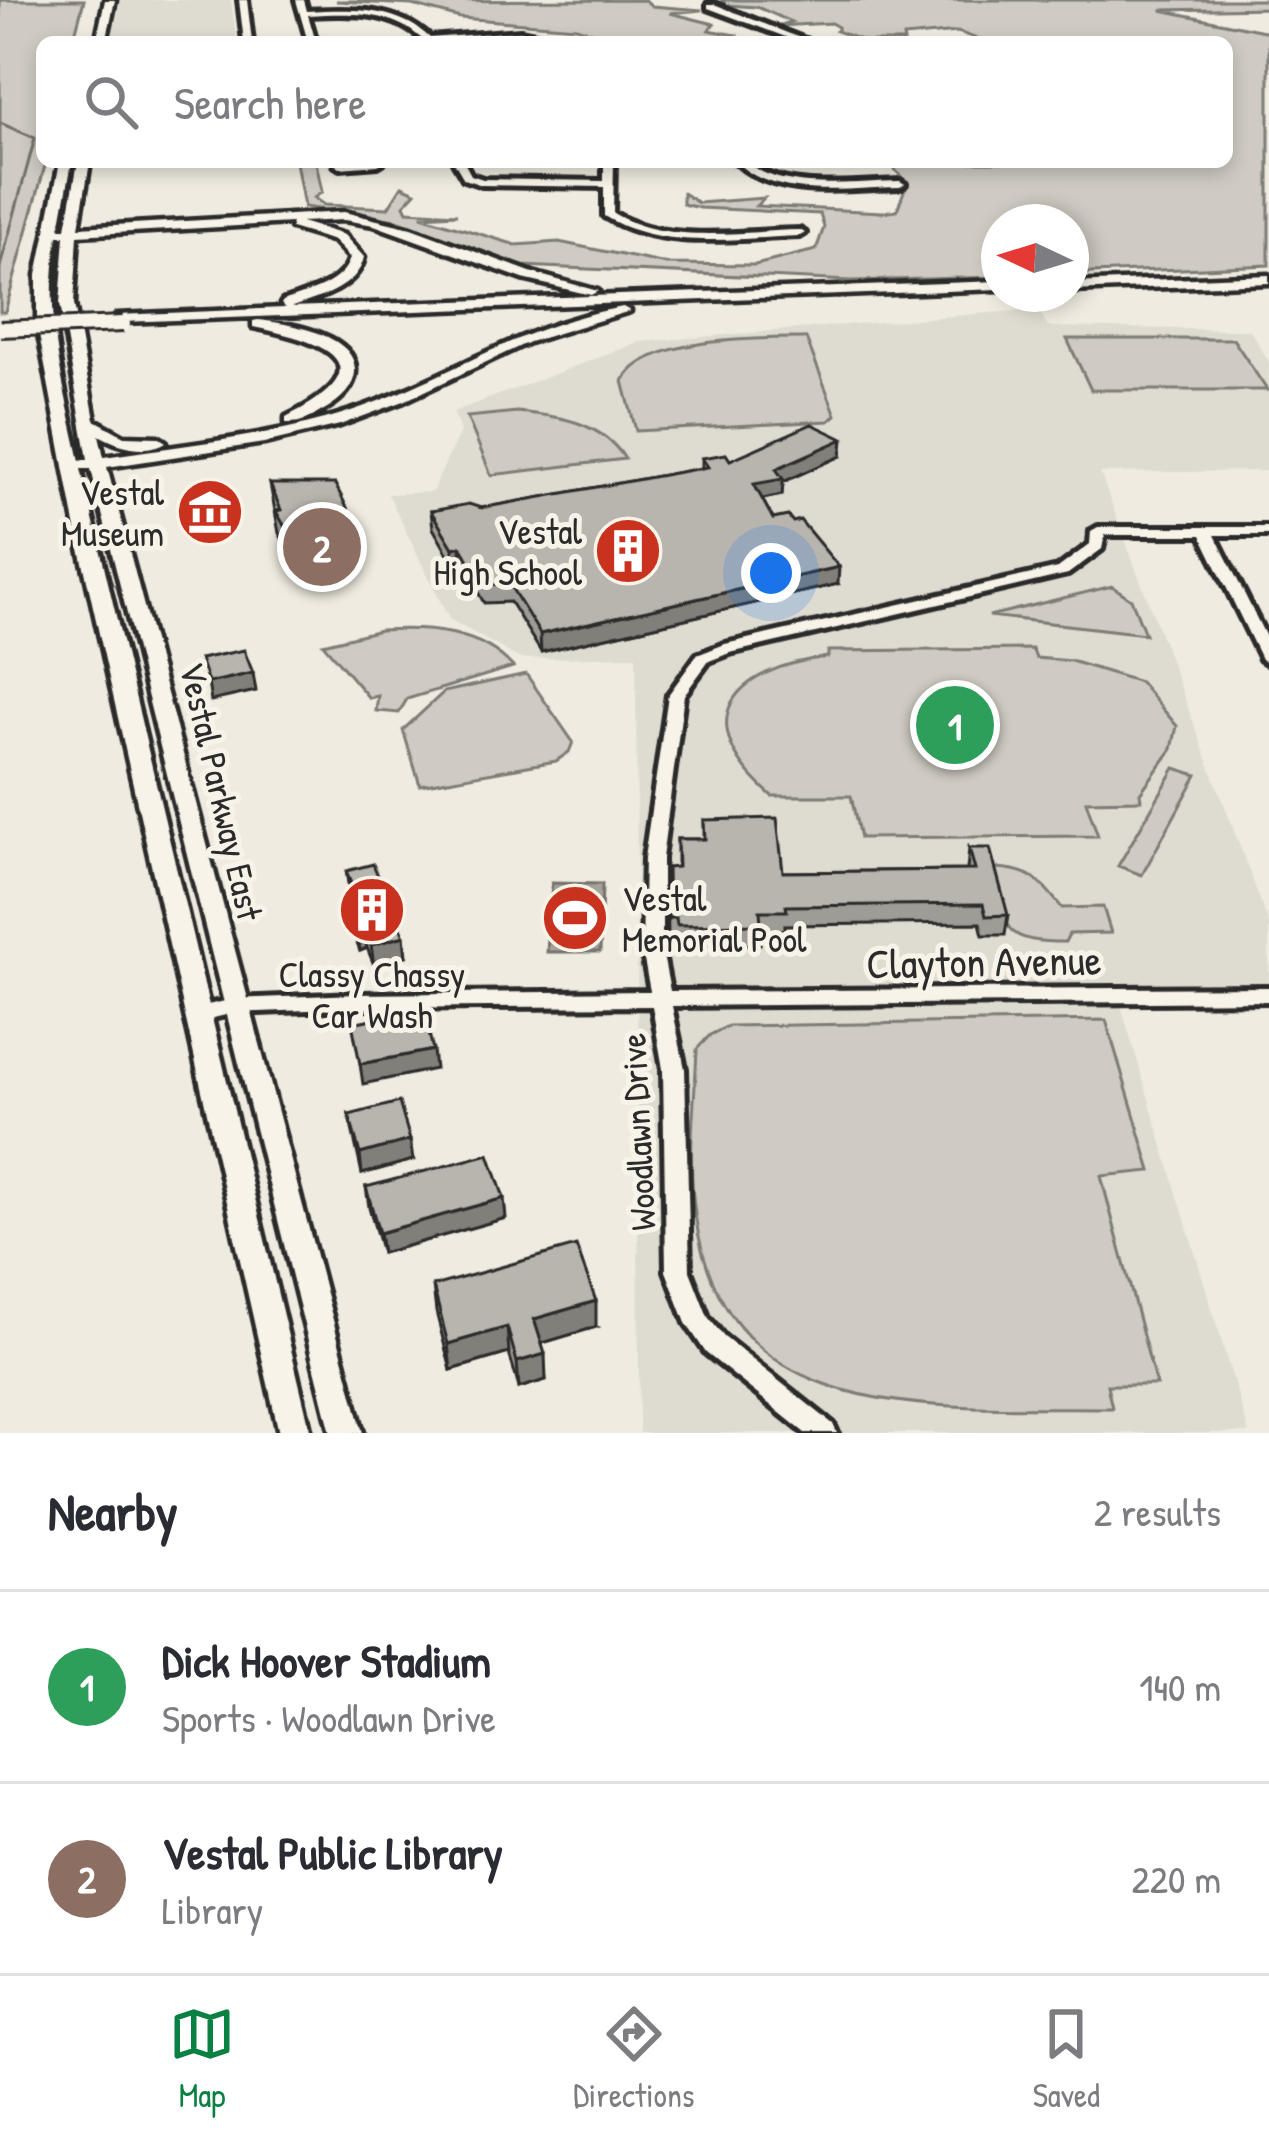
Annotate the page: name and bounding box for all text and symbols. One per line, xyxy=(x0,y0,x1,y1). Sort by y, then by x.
search box xyxy=(36,36,1233,168)
icon: search xyxy=(78,69,144,135)
text: Search here xyxy=(174,72,366,133)
north arrow xyxy=(981,204,1089,312)
place label: Vestal Museum xyxy=(61,467,164,557)
museum icon: Vestal Museum xyxy=(175,477,245,547)
pin: 2 xyxy=(283,502,361,592)
place label: Vestal High School xyxy=(433,506,582,596)
building icon: Vestal High School xyxy=(593,516,663,586)
your location xyxy=(741,543,801,603)
street label: Vestal Parkway East xyxy=(168,657,276,926)
pin: 1 xyxy=(916,680,994,770)
place label: Vestal Memorial Pool xyxy=(622,873,807,963)
building icon: Classy Chassy Car Wash xyxy=(337,875,407,945)
sports icon: Vestal Memorial Pool xyxy=(540,883,610,953)
street label: Clayton Avenue xyxy=(866,930,1102,992)
place label: Classy Chassy Car Wash xyxy=(279,949,465,1039)
street label: Woodlawn Drive xyxy=(607,1032,667,1232)
text: Nearby xyxy=(48,1477,178,1546)
text: 2 results xyxy=(1094,1485,1221,1538)
text: Dick Hoover Stadium xyxy=(162,1630,491,1691)
text: 1 xyxy=(80,1660,94,1713)
text: 140 m xyxy=(1139,1660,1221,1713)
text: Sports · Woodlawn Drive xyxy=(162,1691,496,1744)
text: Vestal Public Library xyxy=(162,1822,503,1883)
text: 2 xyxy=(78,1852,96,1905)
text: 220 m xyxy=(1132,1852,1221,1905)
text: Library xyxy=(162,1883,263,1936)
tab: Map xyxy=(169,2001,235,2117)
tab: Directions xyxy=(573,2001,695,2117)
tab: Saved xyxy=(1033,2001,1100,2117)

